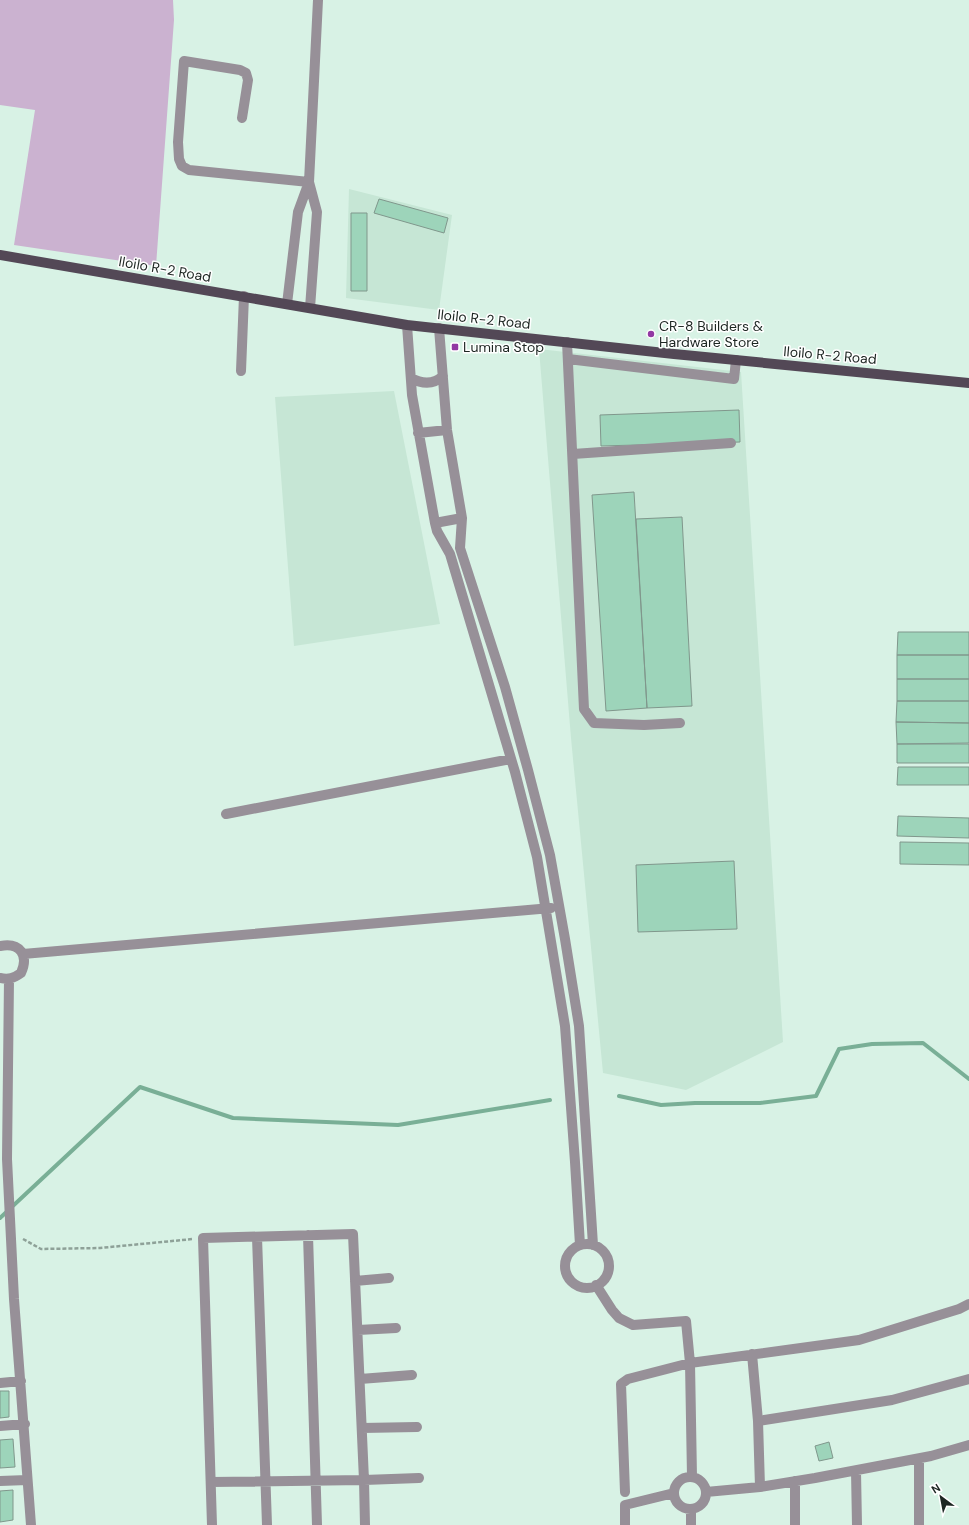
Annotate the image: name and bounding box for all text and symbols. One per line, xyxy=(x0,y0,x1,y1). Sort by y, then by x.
street label: Iloilo R-2 Road xyxy=(117,252,213,286)
street label: Iloilo R-2 Road xyxy=(437,305,531,333)
place label: CR-8 Builders & Hardware Store xyxy=(659,317,763,351)
marker: CR-8 Builders & Hardware Store xyxy=(646,329,656,339)
place label: Lumina Stop xyxy=(463,338,544,356)
marker: Lumina Stop xyxy=(450,342,460,352)
street label: Iloilo R-2 Road xyxy=(783,342,877,368)
north arrow xyxy=(921,1477,961,1517)
text: N xyxy=(929,1480,943,1497)

